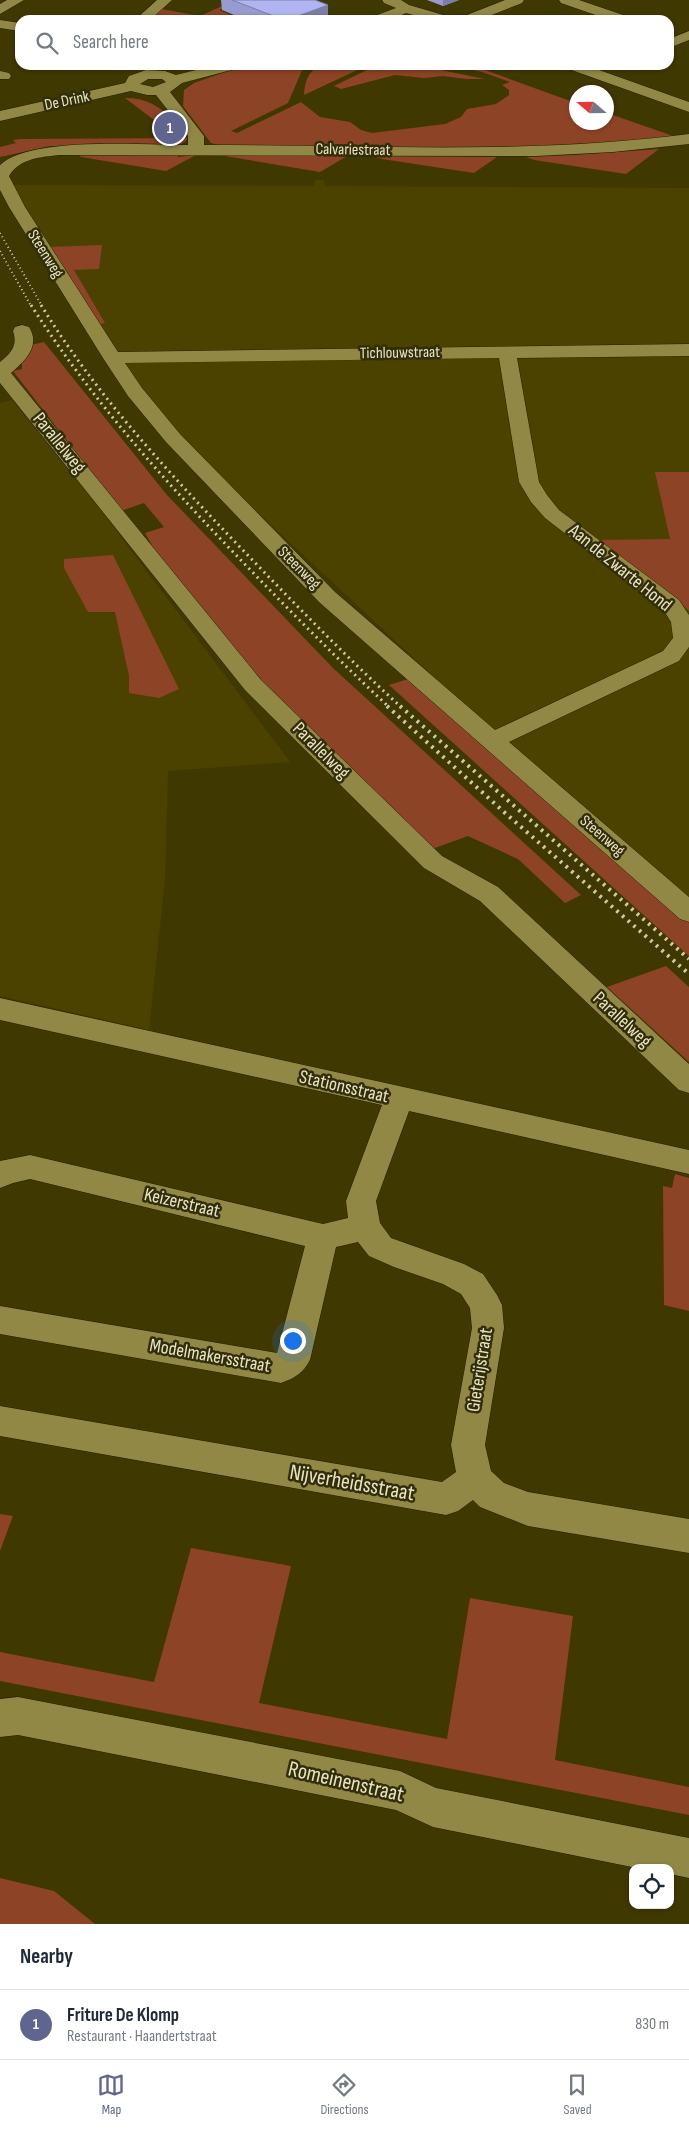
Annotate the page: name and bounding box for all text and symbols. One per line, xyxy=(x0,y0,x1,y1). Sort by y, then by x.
search box xyxy=(15,15,674,70)
icon: search xyxy=(33,29,61,57)
text: Search here xyxy=(73,31,149,54)
north arrow xyxy=(569,85,614,130)
street label: De Drink xyxy=(43,87,91,115)
pin: 1 xyxy=(154,109,186,147)
street label: Calvariestraat xyxy=(315,140,391,160)
street label: Steenweg xyxy=(23,226,67,282)
street label: Tichlouwstraat xyxy=(360,343,440,363)
street label: Parallelweg xyxy=(28,408,91,478)
street label: Aan de Zwarte Hond xyxy=(563,519,676,617)
street label: Steenweg xyxy=(274,543,324,593)
street label: Parallelweg xyxy=(288,718,355,785)
street label: Steenweg xyxy=(576,811,628,861)
street label: Parallelweg xyxy=(588,987,656,1053)
street label: Stationsstraat xyxy=(297,1066,391,1109)
street label: Keizerstraat xyxy=(142,1183,222,1223)
street label: Gieterijstraat xyxy=(462,1326,498,1414)
your location xyxy=(280,1328,306,1354)
street label: Modelmakersstraat xyxy=(148,1334,272,1378)
street label: Nijverheidsstraat xyxy=(288,1459,417,1507)
street label: Romeinenstraat xyxy=(285,1756,407,1808)
map controls xyxy=(629,1864,674,1909)
button: locate xyxy=(629,1864,674,1909)
text: Nearby xyxy=(20,1944,73,1969)
text: Friture De Klomp xyxy=(67,2004,179,2027)
text: 1 xyxy=(33,2015,39,2034)
text: 830 m xyxy=(635,2015,669,2034)
text: Restaurant · Haandertstraat xyxy=(67,2027,217,2046)
tab: Map xyxy=(97,2071,125,2118)
tab: Directions xyxy=(320,2071,369,2118)
tab: Saved xyxy=(563,2071,592,2118)

